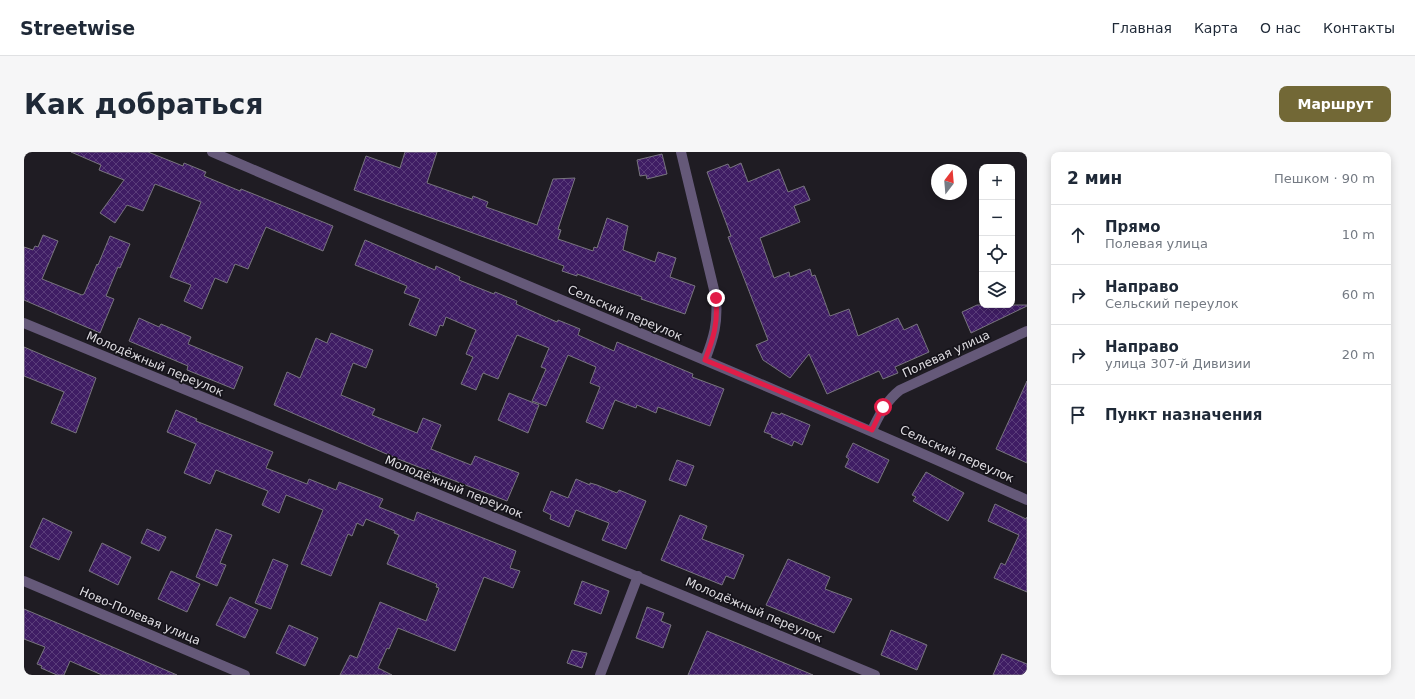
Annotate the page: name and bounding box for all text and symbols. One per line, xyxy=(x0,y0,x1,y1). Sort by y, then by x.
text: Streetwise xyxy=(20,17,135,39)
text: Главная xyxy=(1111,20,1172,36)
text: Карта xyxy=(1194,20,1238,36)
text: О нас xyxy=(1260,20,1301,36)
text: Контакты xyxy=(1323,20,1395,36)
button: Маршрут xyxy=(1279,86,1391,122)
text: Как добраться xyxy=(24,88,263,121)
north arrow xyxy=(931,164,967,200)
map controls xyxy=(979,164,1015,308)
button: + xyxy=(979,164,1015,200)
text: 2 мин xyxy=(1067,168,1122,188)
text: Пешком · 90 m xyxy=(1274,171,1375,186)
button: − xyxy=(979,200,1015,236)
text: Прямо xyxy=(1105,218,1161,236)
icon: ahead xyxy=(1067,224,1089,246)
text: 10 m xyxy=(1342,227,1375,242)
button: locate xyxy=(979,236,1015,272)
text: Полевая улица xyxy=(1105,236,1208,251)
button: layers xyxy=(979,272,1015,308)
text: Направо xyxy=(1105,278,1179,296)
street label: Сельский переулок xyxy=(565,282,685,344)
icon: right xyxy=(1067,284,1089,306)
text: 60 m xyxy=(1342,287,1375,302)
route end xyxy=(707,289,725,307)
text: Сельский переулок xyxy=(1105,296,1239,311)
street label: Полевая улица xyxy=(900,328,992,380)
street label: Молодёжный переулок xyxy=(84,329,226,399)
text: Направо xyxy=(1105,338,1179,356)
icon: right xyxy=(1067,344,1089,366)
text: 20 m xyxy=(1342,347,1375,362)
text: улица 307-й Дивизии xyxy=(1105,356,1251,371)
route start xyxy=(874,398,892,416)
icon: arrive xyxy=(1067,404,1089,426)
text: Пункт назначения xyxy=(1105,406,1262,424)
street label: Сельский переулок xyxy=(898,423,1016,485)
street label: Молодёжный переулок xyxy=(383,453,525,521)
street label: Молодёжный переулок xyxy=(683,575,825,645)
street label: Ново-Полевая улица xyxy=(77,584,203,648)

